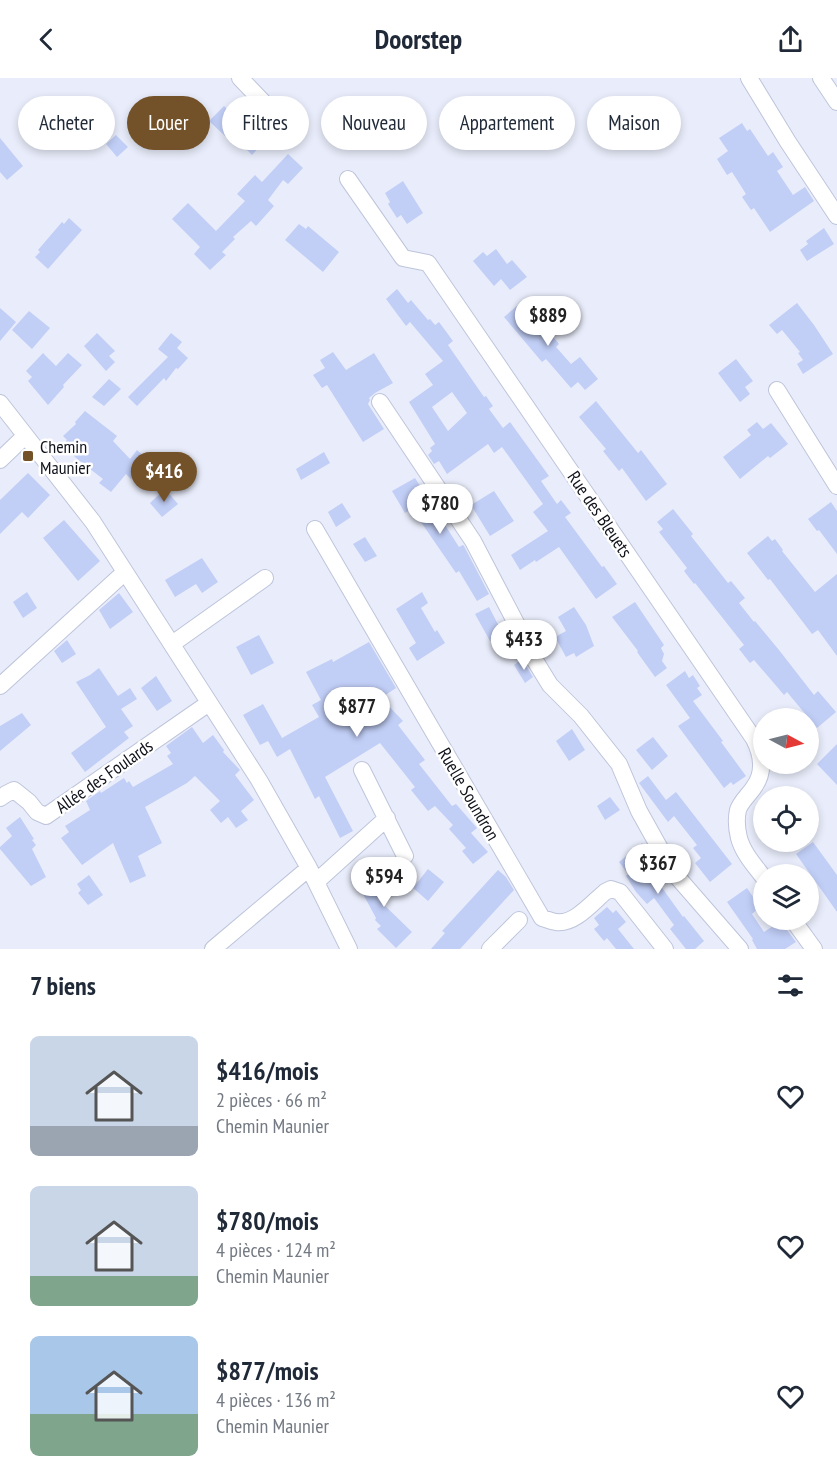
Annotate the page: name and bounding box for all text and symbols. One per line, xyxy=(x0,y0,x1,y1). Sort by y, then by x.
text: Doorstep xyxy=(375,22,462,56)
icon: back xyxy=(30,23,63,56)
icon: share xyxy=(774,23,807,56)
chip: Acheter xyxy=(18,96,115,150)
chip: Louer xyxy=(127,96,210,150)
chip: Filtres xyxy=(222,96,309,150)
chip: Nouveau xyxy=(321,96,427,150)
chip: Appartement xyxy=(439,96,575,150)
chip: Maison xyxy=(587,96,681,150)
pin: $889 xyxy=(512,296,584,347)
text: $889 xyxy=(529,302,567,328)
place label: Chemin Maunier xyxy=(40,435,91,479)
marker: Chemin Maunier xyxy=(21,449,35,463)
pin: $416 xyxy=(128,452,200,503)
text: $416 xyxy=(145,458,183,484)
street label: Rue des Bleuets xyxy=(563,466,637,562)
pin: $780 xyxy=(404,484,476,535)
text: $780 xyxy=(421,490,459,516)
pin: $433 xyxy=(488,620,560,671)
text: $433 xyxy=(505,626,543,652)
pin: $877 xyxy=(321,687,393,738)
text: $877 xyxy=(338,693,376,719)
north arrow xyxy=(753,708,819,774)
map controls xyxy=(753,708,819,930)
street label: Allée des Foulards xyxy=(51,734,157,818)
street label: Ruelle Soundron xyxy=(433,744,505,844)
button: locate xyxy=(753,786,819,852)
pin: $367 xyxy=(622,844,694,895)
text: $367 xyxy=(639,850,677,876)
pin: $594 xyxy=(348,857,420,908)
text: $594 xyxy=(365,863,403,889)
button: layers xyxy=(753,864,819,930)
text: 7 biens xyxy=(30,969,96,1002)
icon: filters xyxy=(774,969,807,1002)
text: $416/mois xyxy=(216,1054,319,1087)
icon: home xyxy=(78,1060,150,1132)
icon: heart xyxy=(774,1080,807,1113)
text: 2 pièces · 66 m² xyxy=(216,1087,327,1113)
text: Chemin Maunier xyxy=(216,1113,329,1139)
text: $780/mois xyxy=(216,1204,319,1237)
icon: home xyxy=(78,1210,150,1282)
icon: heart xyxy=(774,1230,807,1263)
text: 4 pièces · 124 m² xyxy=(216,1237,336,1263)
text: Chemin Maunier xyxy=(216,1263,329,1289)
text: $877/mois xyxy=(216,1354,319,1387)
icon: home xyxy=(78,1360,150,1432)
icon: heart xyxy=(774,1380,807,1413)
text: 4 pièces · 136 m² xyxy=(216,1387,336,1413)
text: Chemin Maunier xyxy=(216,1413,329,1439)

